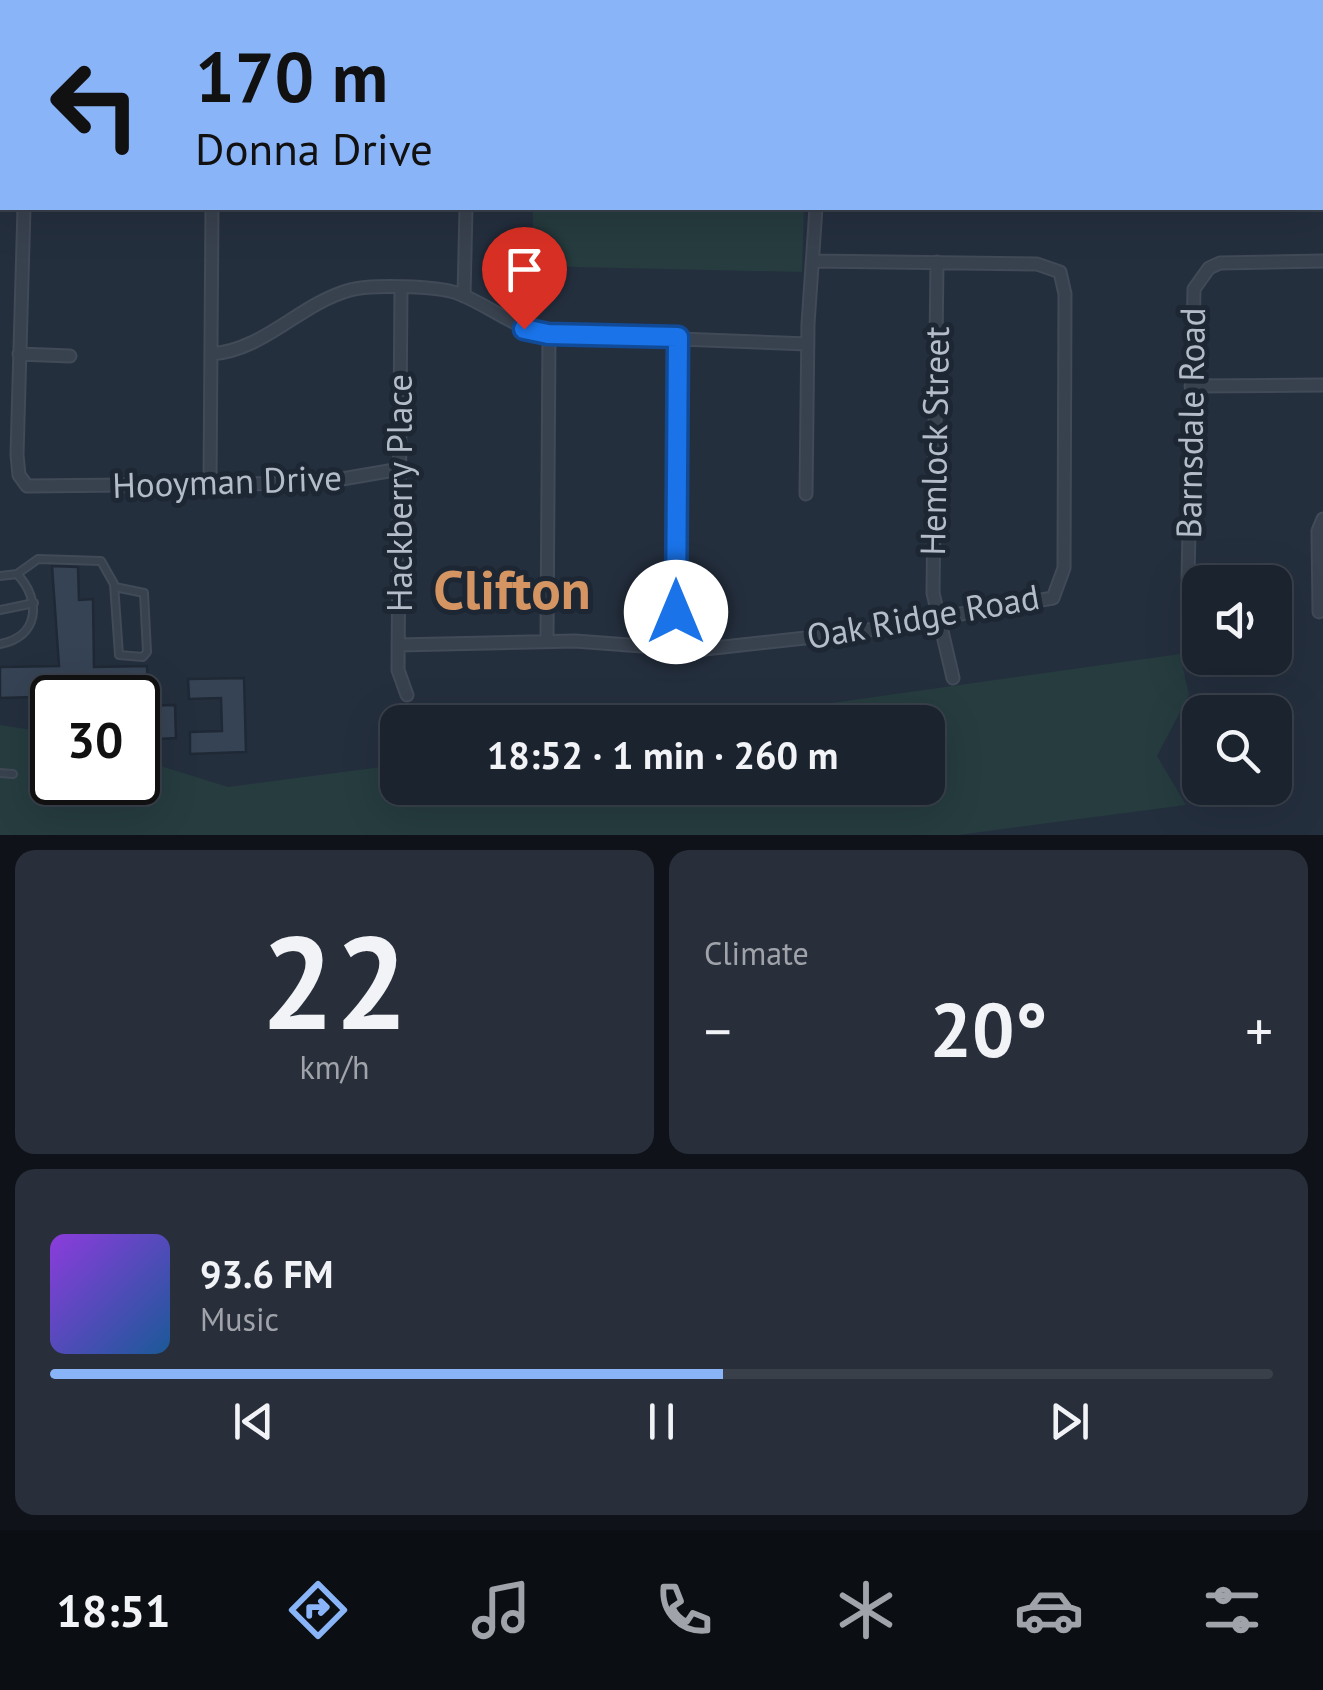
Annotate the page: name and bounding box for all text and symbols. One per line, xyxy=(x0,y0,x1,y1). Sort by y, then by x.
text: 170 m xyxy=(195,31,388,121)
icon: left xyxy=(30,40,160,170)
text: Donna Drive xyxy=(195,119,433,177)
pin xyxy=(482,227,567,330)
icon: arrive xyxy=(497,242,552,297)
street label: Barnsdale Road xyxy=(1165,307,1215,539)
street label: Hemlock Street xyxy=(909,326,959,556)
street label: Hackberry Place xyxy=(376,374,422,612)
street label: Hooyman Drive xyxy=(111,454,343,508)
district label: Clifton xyxy=(433,553,591,624)
position arrow xyxy=(624,560,728,664)
map controls xyxy=(1182,565,1292,805)
button: sound xyxy=(1182,565,1292,675)
street label: Oak Ridge Road xyxy=(803,573,1043,659)
speed limit sign: 30 xyxy=(30,675,160,805)
button: search xyxy=(1182,695,1292,805)
text: 18:52 · 1 min · 260 m xyxy=(487,730,838,779)
text: 22 xyxy=(261,897,408,1065)
text: Climate xyxy=(704,932,809,974)
text: 20° xyxy=(930,981,1047,1078)
text: − xyxy=(704,995,732,1066)
text: + xyxy=(1245,995,1273,1066)
text: km/h xyxy=(299,1046,370,1088)
text: 93.6 FM xyxy=(200,1249,333,1298)
text: Music xyxy=(200,1298,279,1340)
icon: previous xyxy=(226,1394,281,1449)
icon: pause xyxy=(634,1394,689,1449)
icon: next xyxy=(1042,1394,1097,1449)
icon: directions xyxy=(283,1575,353,1645)
icon: music xyxy=(466,1575,536,1645)
icon: phone xyxy=(649,1575,719,1645)
icon: climate xyxy=(831,1575,901,1645)
icon: car xyxy=(1014,1575,1084,1645)
icon: filters xyxy=(1197,1575,1267,1645)
text: 18:51 xyxy=(56,1581,171,1639)

